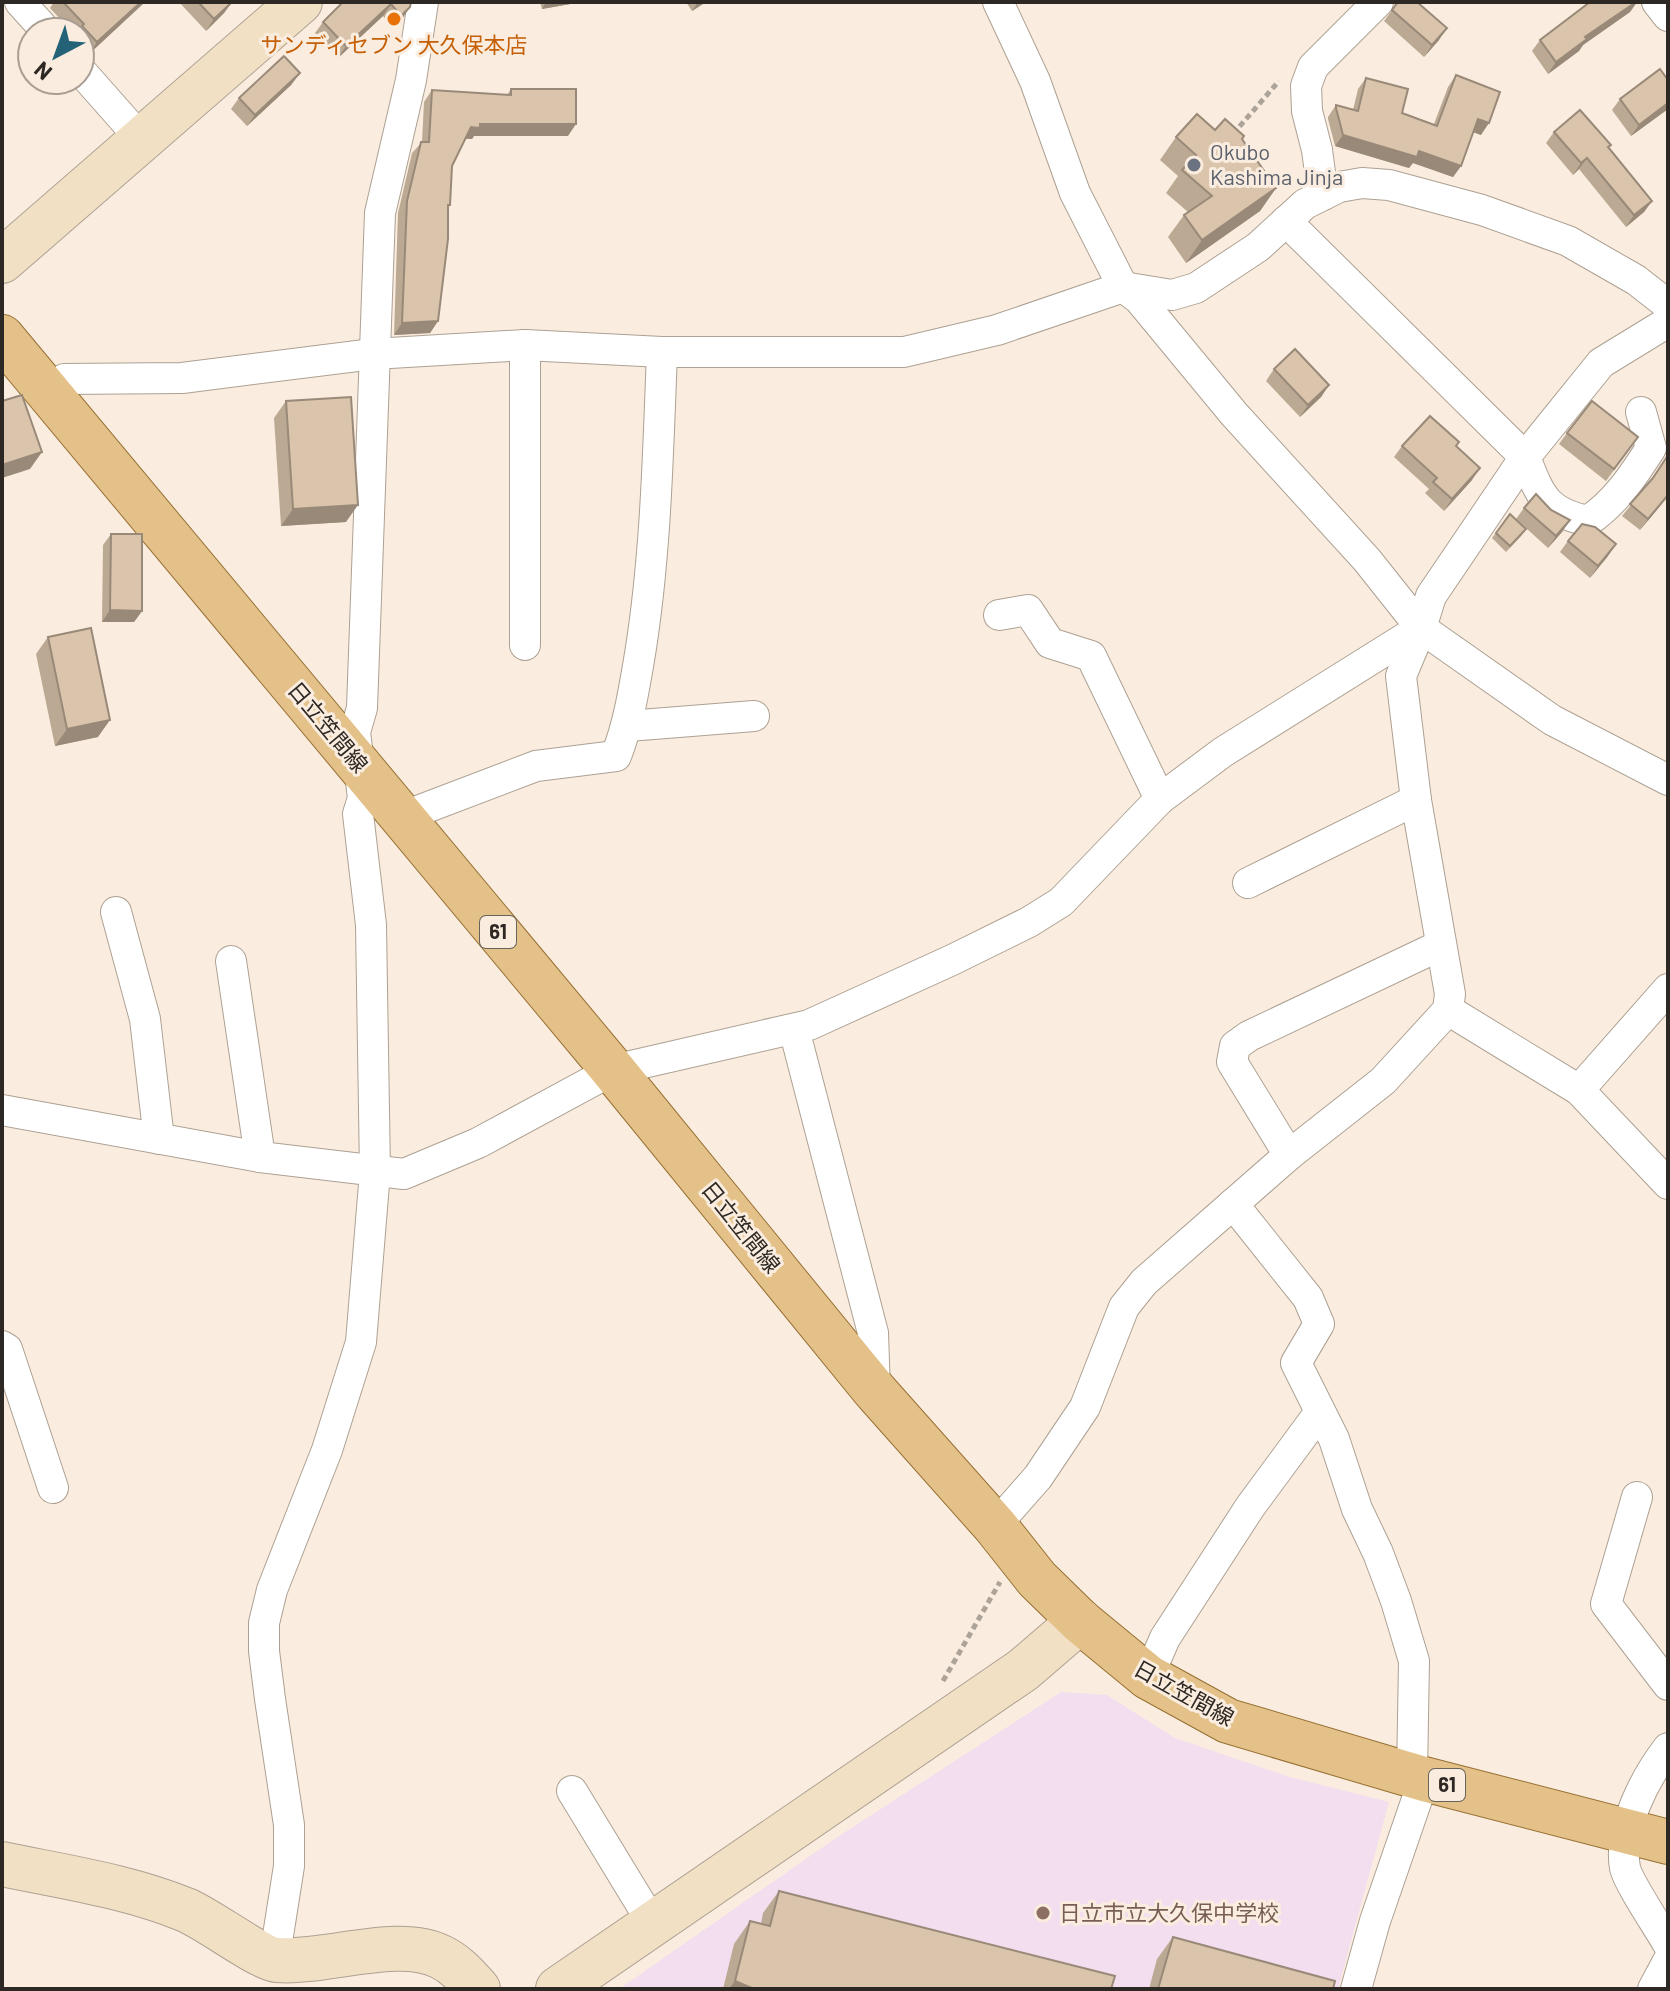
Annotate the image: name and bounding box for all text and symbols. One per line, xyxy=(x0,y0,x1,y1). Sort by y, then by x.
marker: サンディセブン 大久保本店 xyxy=(385,10,403,28)
north arrow xyxy=(16,16,96,96)
place label: サンディセブン 大久保本店 xyxy=(261,31,527,57)
text: N xyxy=(28,57,56,86)
place label: Okubo Kashima Jinja xyxy=(1210,138,1343,189)
marker: Okubo Kashima Jinja xyxy=(1185,156,1203,174)
street label: 日立笠間線 xyxy=(283,676,374,777)
road number: 61 xyxy=(480,916,516,948)
street label: 日立笠間線 xyxy=(697,1175,786,1277)
street label: 日立笠間線 xyxy=(1130,1654,1239,1730)
road number: 61 xyxy=(1429,1769,1465,1801)
place label: 日立市立大久保中学校 xyxy=(1059,1899,1279,1925)
marker: 日立市立大久保中学校 xyxy=(1034,1904,1052,1922)

